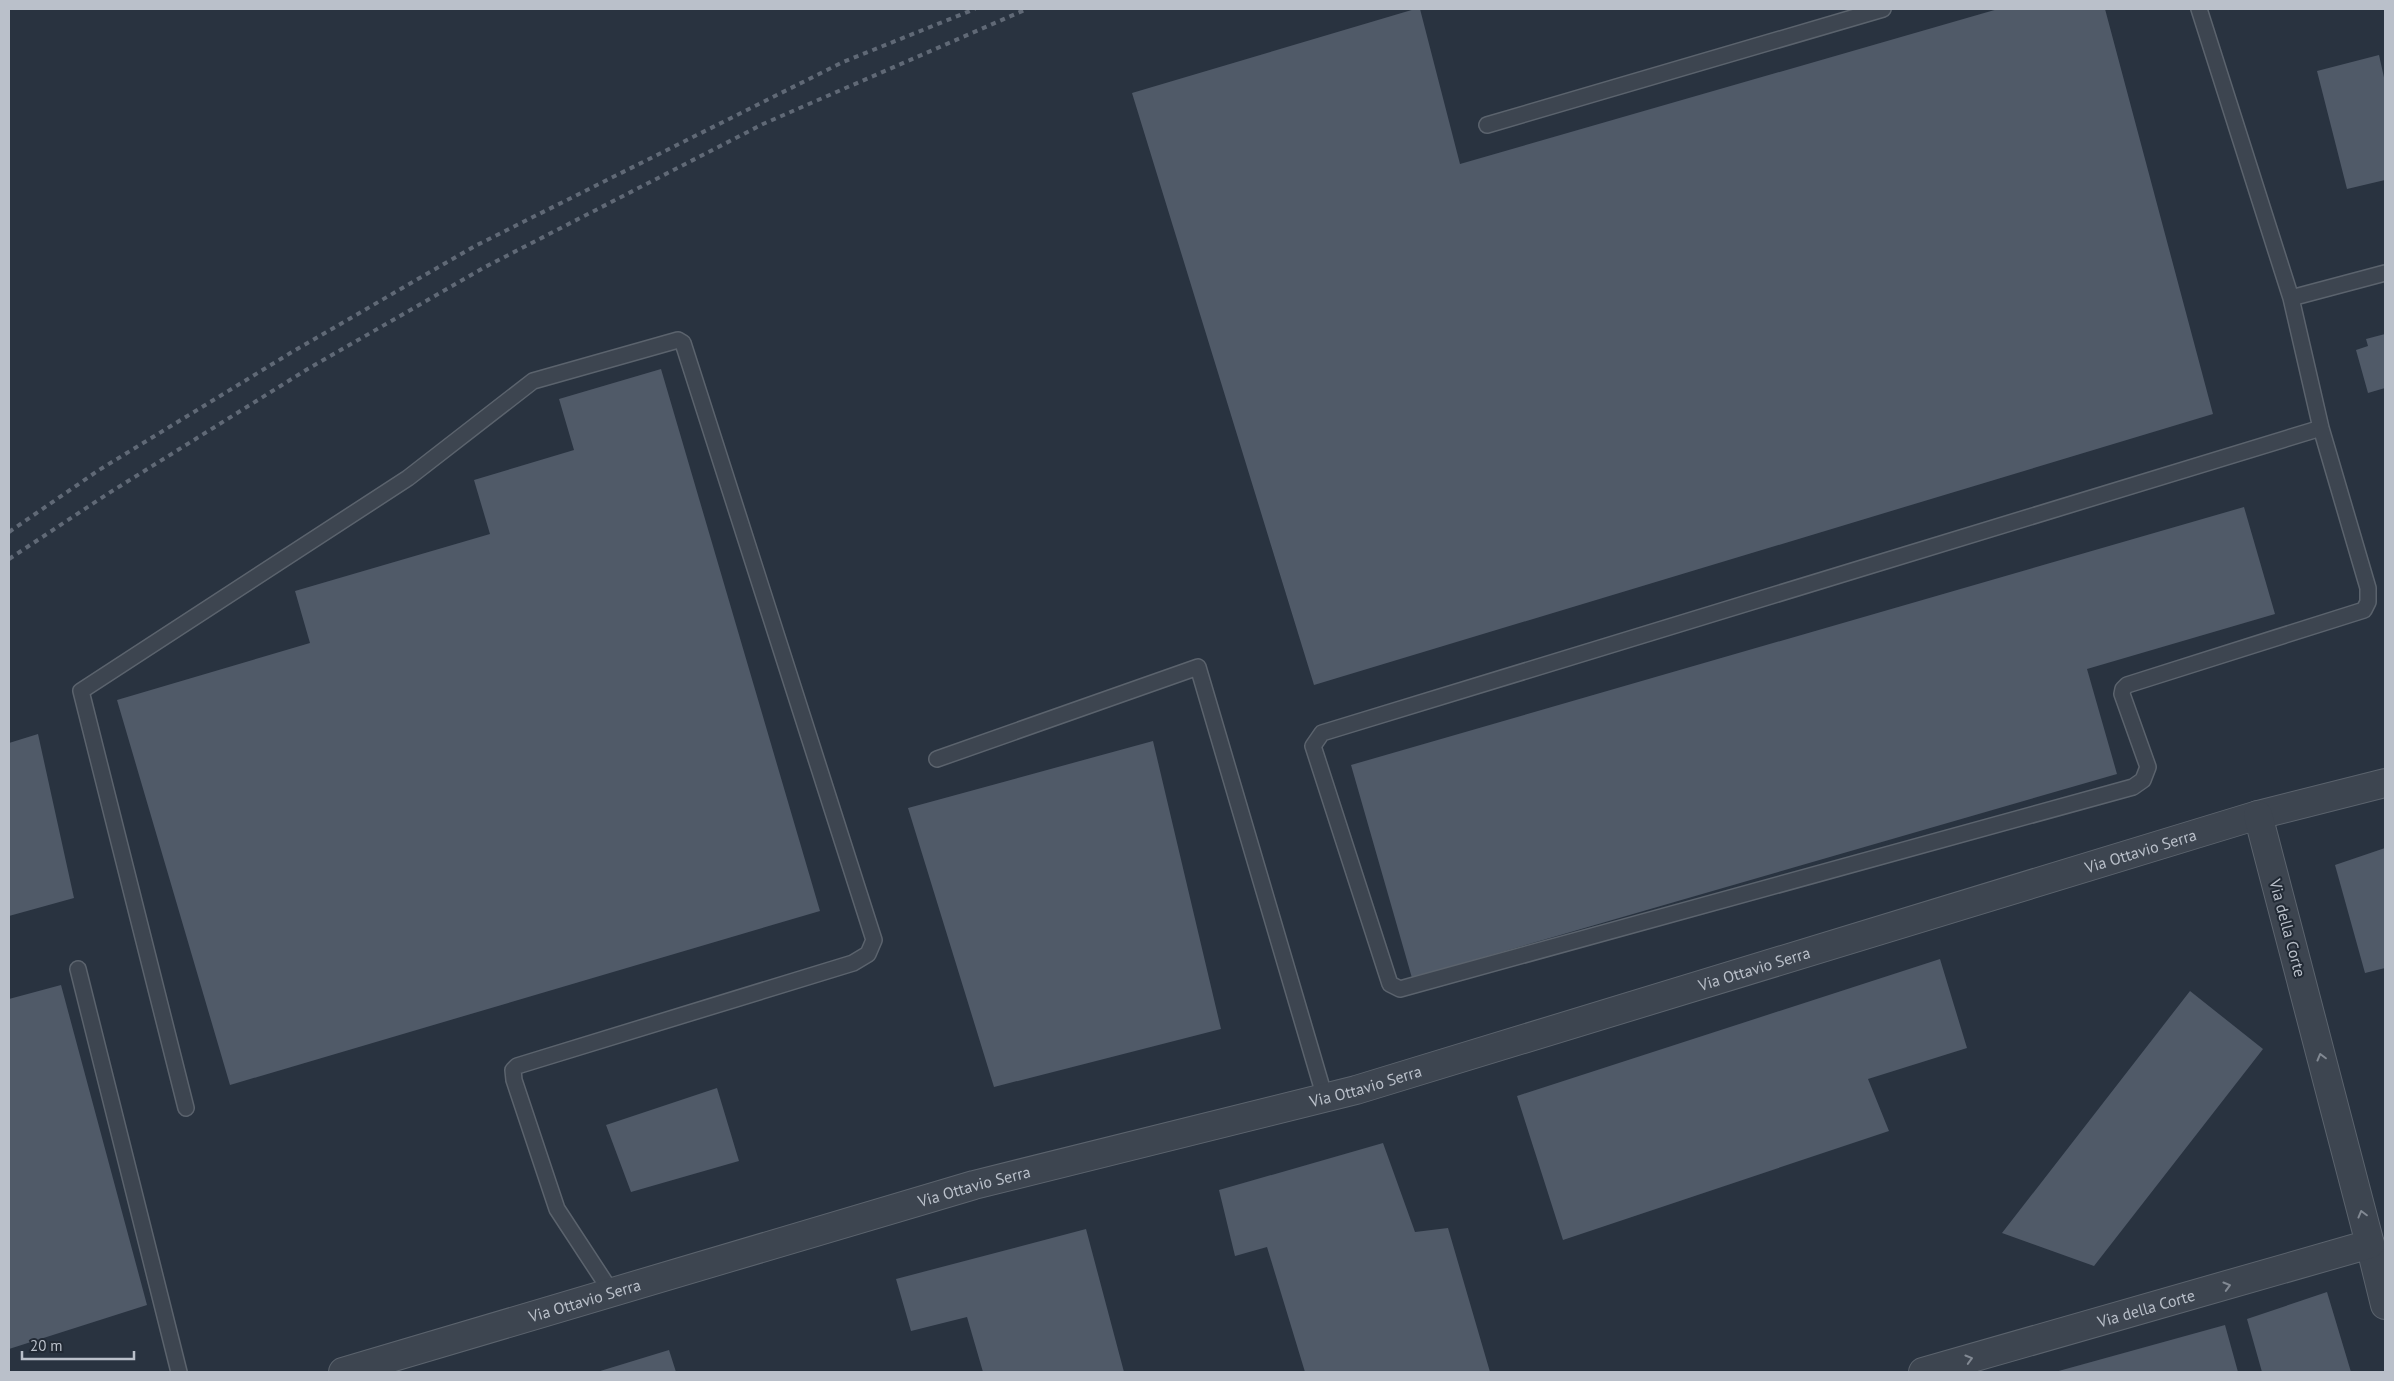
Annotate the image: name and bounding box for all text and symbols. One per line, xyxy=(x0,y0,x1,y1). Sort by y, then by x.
street label: Via Ottavio Serra xyxy=(2081,824,2199,878)
street label: Via della Corte xyxy=(2265,876,2311,979)
street label: Via Ottavio Serra xyxy=(1695,942,1812,995)
one-way arrow xyxy=(2316,1053,2327,1061)
street label: Via Ottavio Serra xyxy=(1306,1061,1424,1111)
street label: Via Ottavio Serra xyxy=(915,1161,1032,1211)
one-way arrow xyxy=(2357,1210,2368,1219)
street label: Via Ottavio Serra xyxy=(525,1274,643,1327)
one-way arrow xyxy=(2222,1282,2230,1292)
street label: Via della Corte xyxy=(2094,1285,2197,1332)
scale bar xyxy=(22,1328,135,1360)
text: 20 m xyxy=(30,1336,63,1355)
one-way arrow xyxy=(1965,1354,1974,1365)

